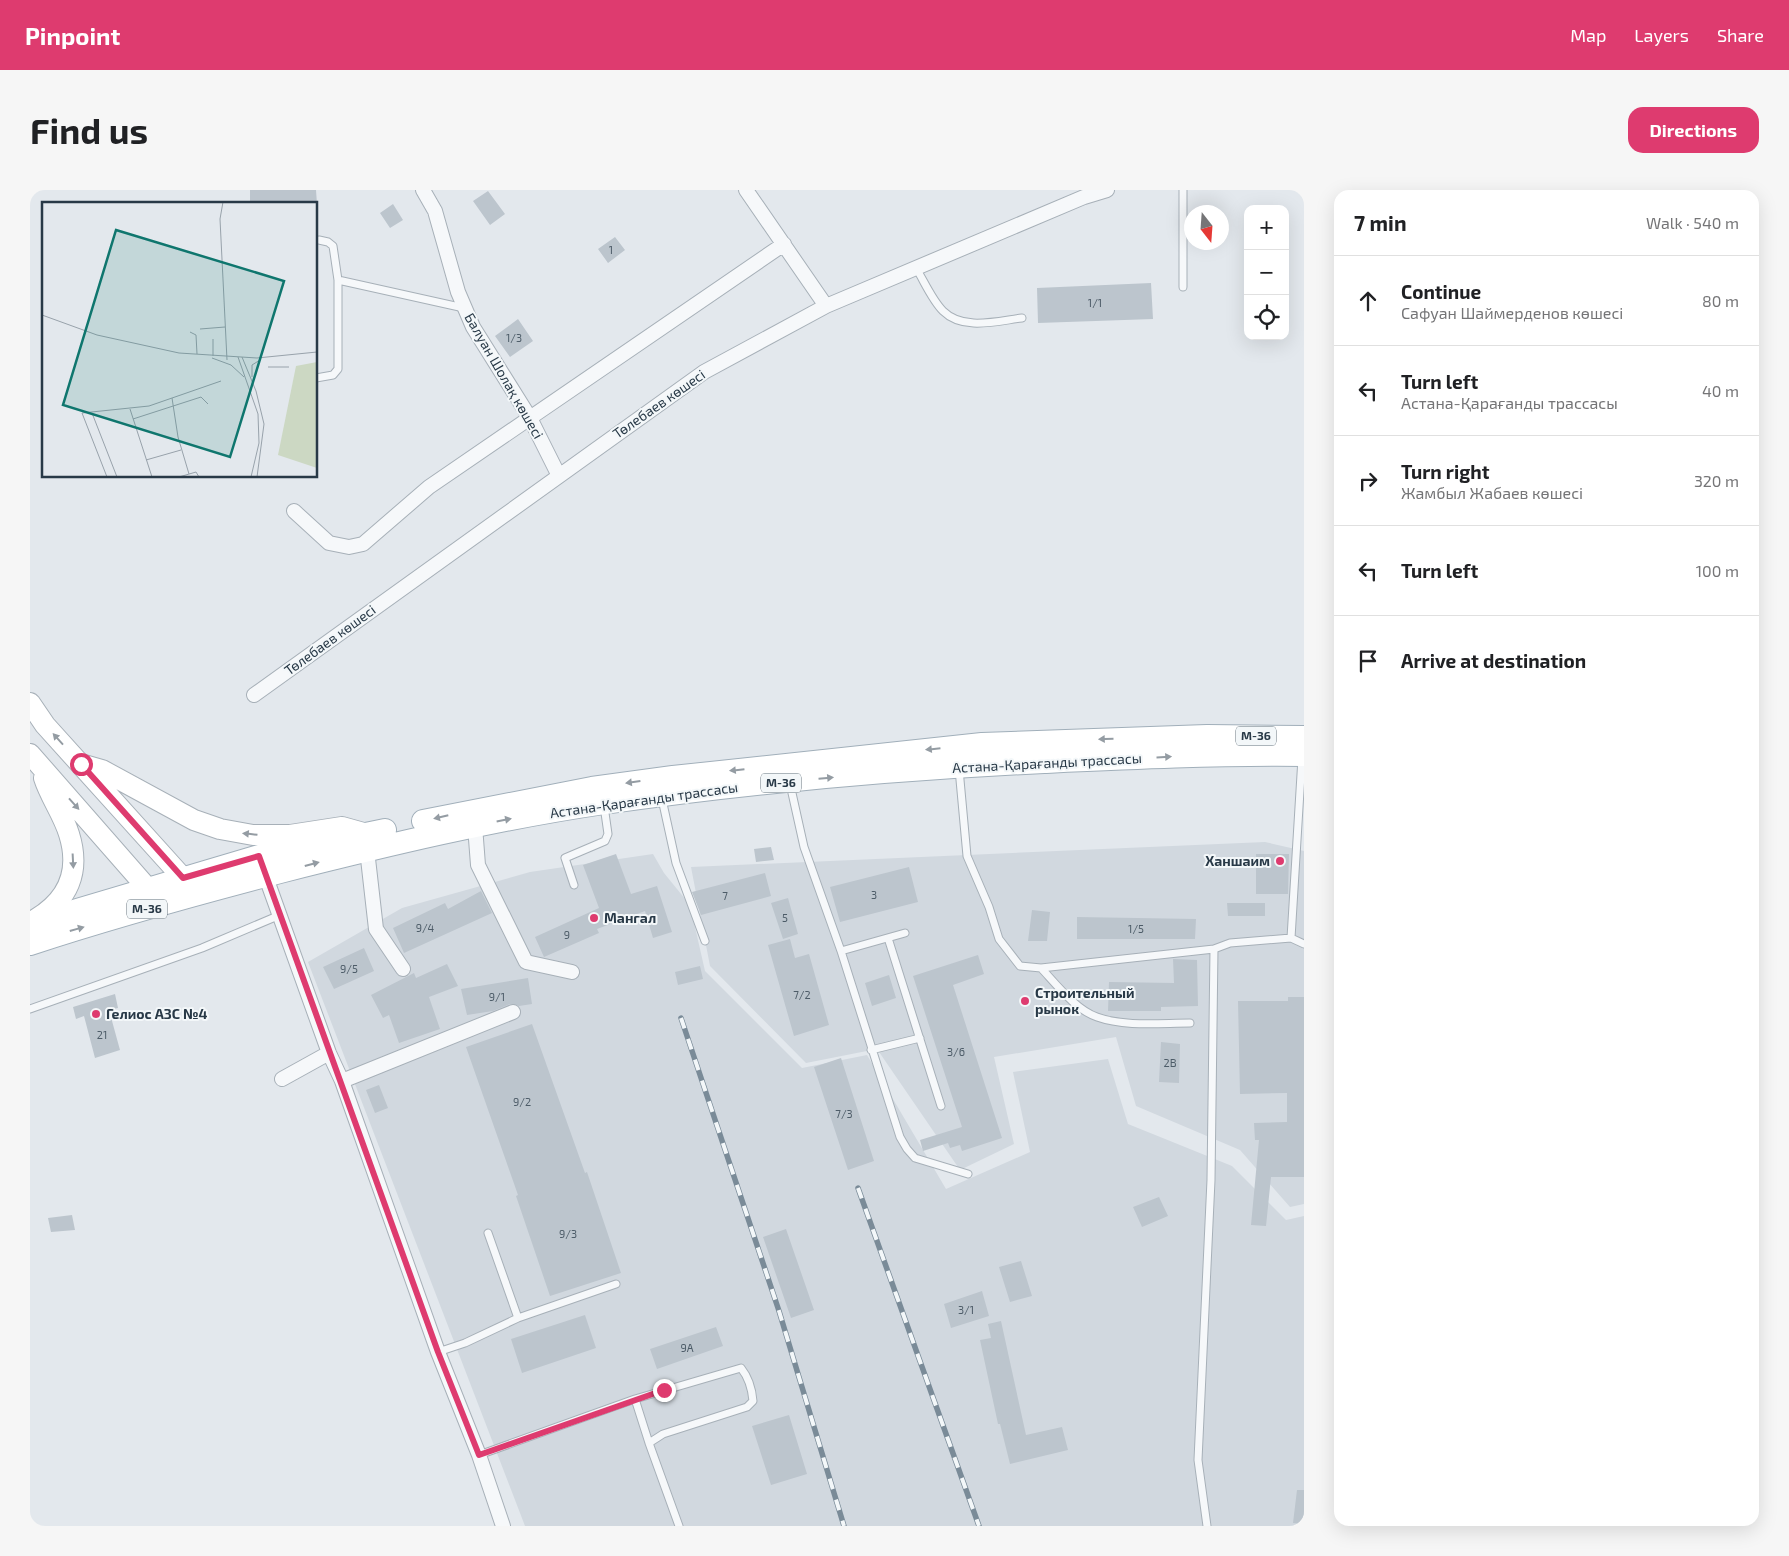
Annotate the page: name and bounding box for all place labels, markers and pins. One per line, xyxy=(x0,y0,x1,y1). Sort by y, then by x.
place label: Ханшаим xyxy=(1205,852,1270,869)
marker: Ханшаим xyxy=(1274,855,1286,867)
place label: Мангал xyxy=(604,909,656,926)
marker: Мангал xyxy=(588,912,600,924)
place label: Строительный рынок xyxy=(1035,984,1135,1017)
marker: Строительный рынок xyxy=(1019,995,1031,1007)
place label: Гелиос АЗС №4 xyxy=(106,1005,208,1022)
marker: Гелиос АЗС №4 xyxy=(90,1008,102,1020)

